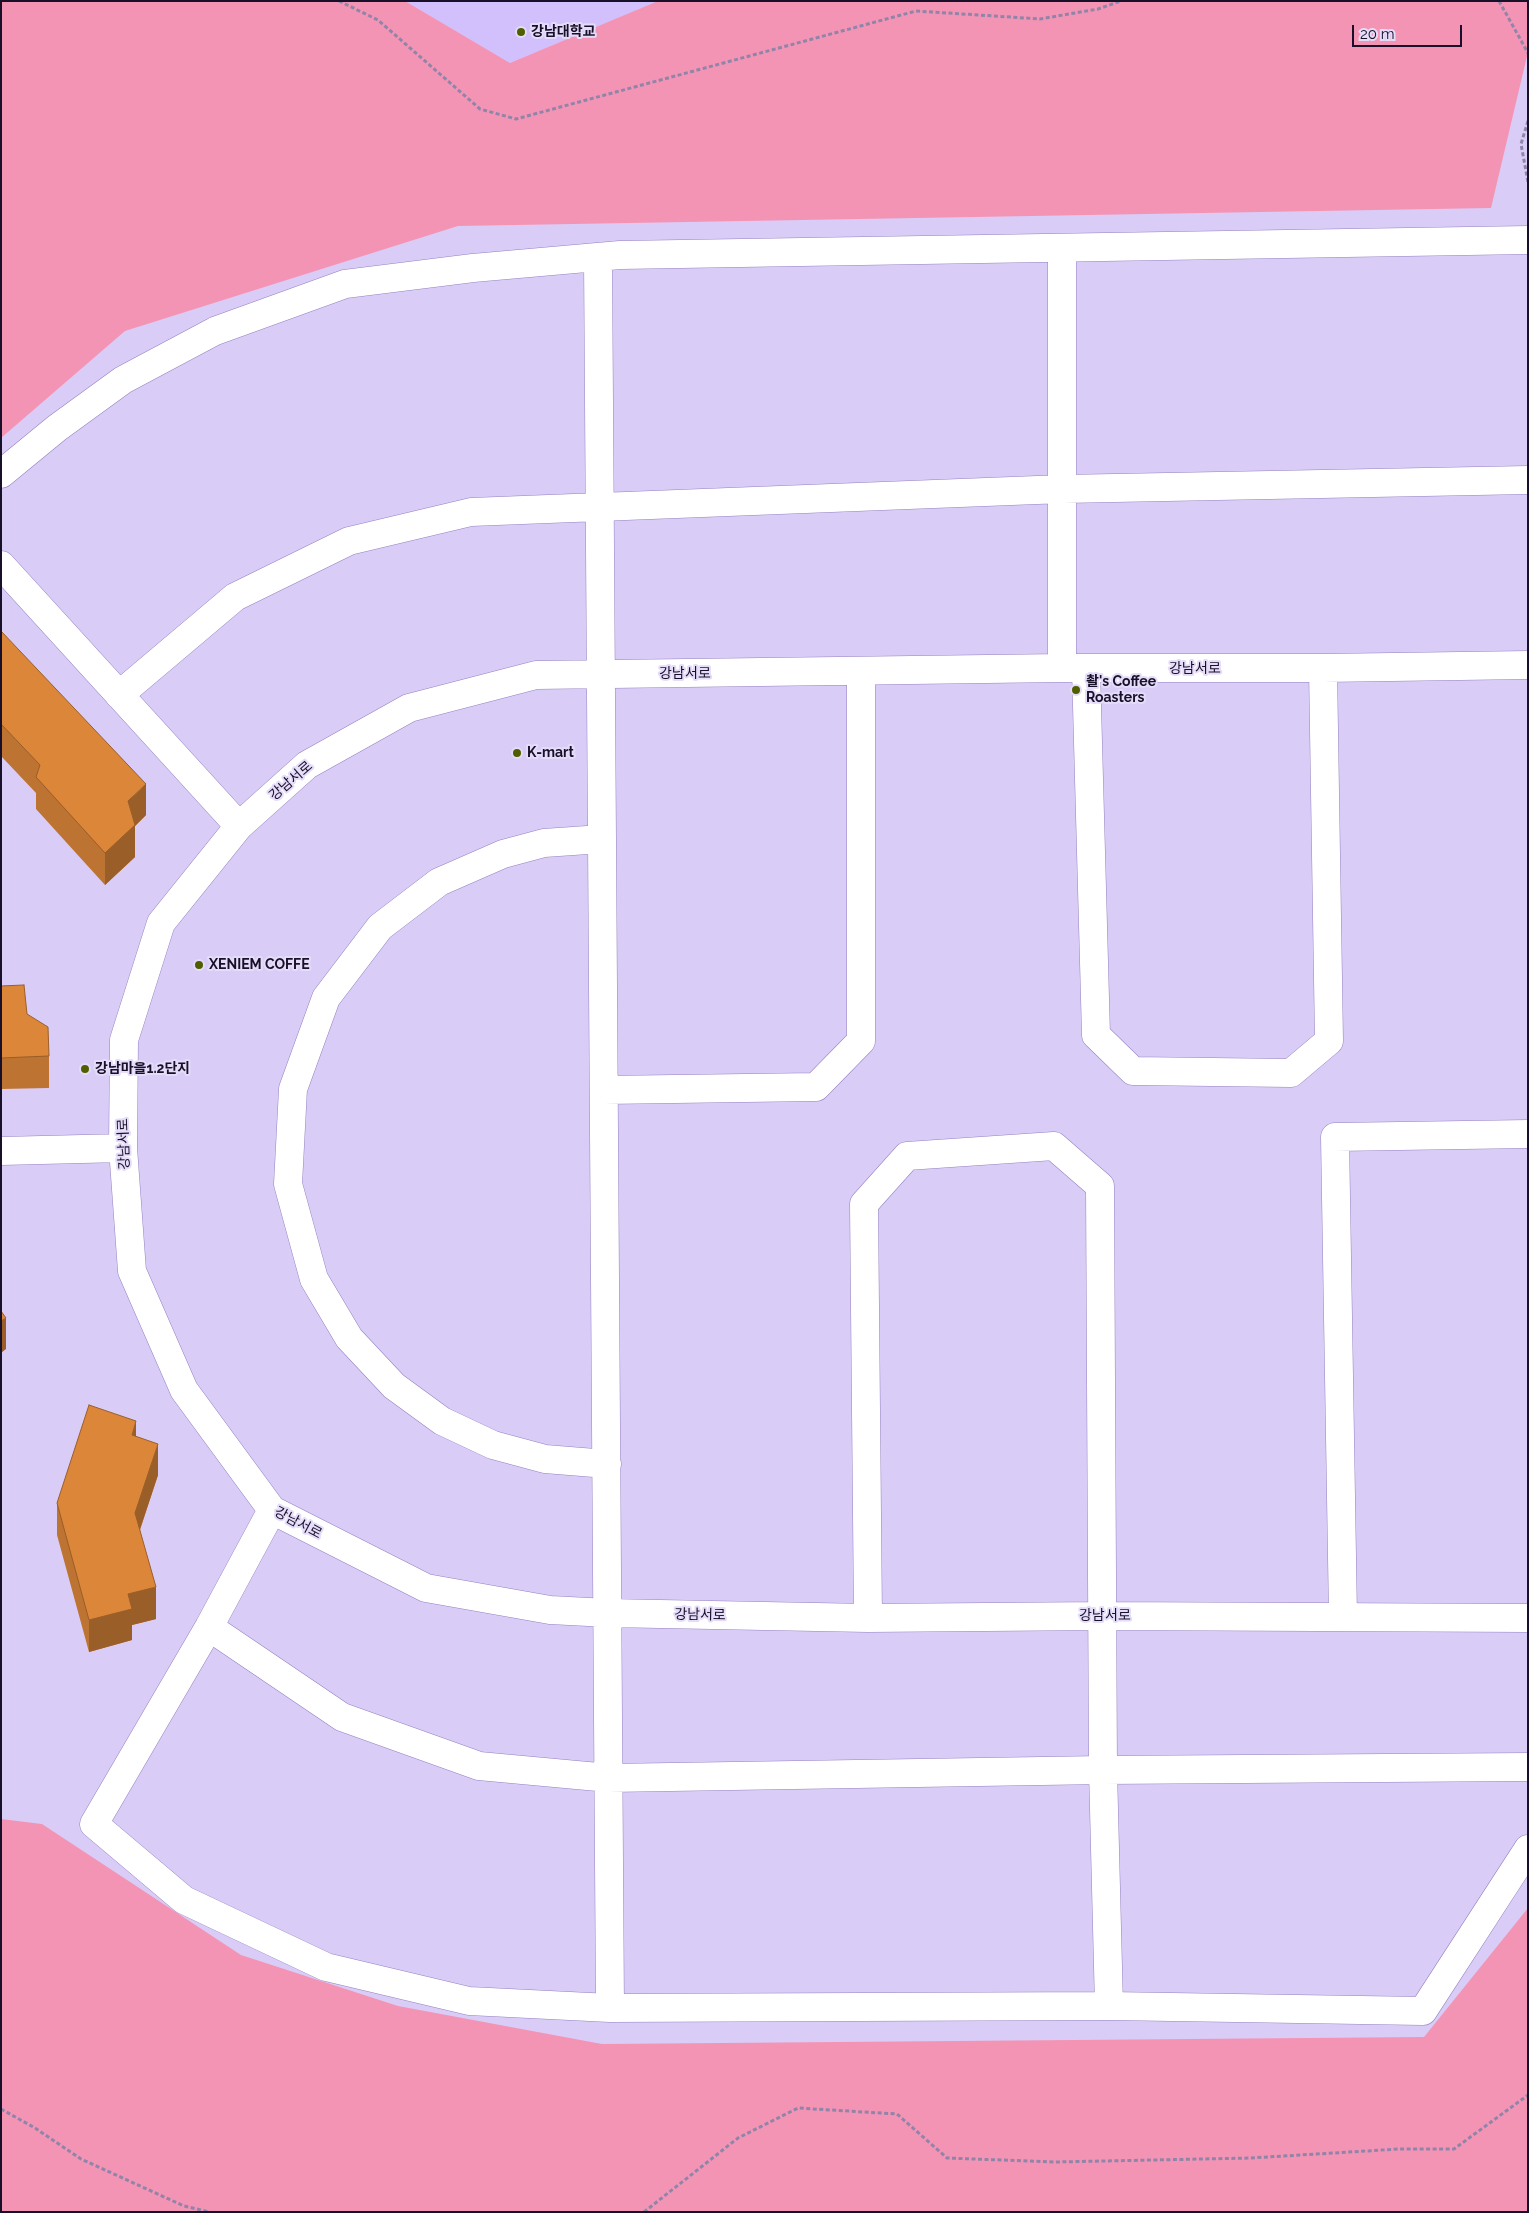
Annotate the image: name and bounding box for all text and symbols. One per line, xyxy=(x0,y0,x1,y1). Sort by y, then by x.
scale bar xyxy=(1354,15,1464,47)
place label: 강남대학교 xyxy=(531,24,595,40)
text: 20 m xyxy=(1360,25,1395,43)
marker: 강남대학교 xyxy=(515,26,527,38)
street label: 강남서로 xyxy=(1169,661,1221,677)
street label: 강남서로 xyxy=(659,666,711,682)
place label: 촬's Coffee Roasters xyxy=(1086,674,1156,706)
marker: 촬's Coffee Roasters xyxy=(1070,684,1082,696)
place label: K-mart xyxy=(527,745,574,761)
marker: K-mart xyxy=(511,747,523,759)
street label: 강남서로 xyxy=(266,758,316,804)
place label: XENIEM COFFE xyxy=(209,957,310,973)
marker: XENIEM COFFE xyxy=(193,959,205,971)
place label: 강남마을1.2단지 xyxy=(95,1061,190,1077)
marker: 강남마을1.2단지 xyxy=(79,1063,91,1075)
street label: 강남서로 xyxy=(115,1118,133,1170)
street label: 강남서로 xyxy=(271,1503,325,1543)
street label: 강남서로 xyxy=(674,1606,726,1624)
street label: 강남서로 xyxy=(1079,1608,1131,1624)

